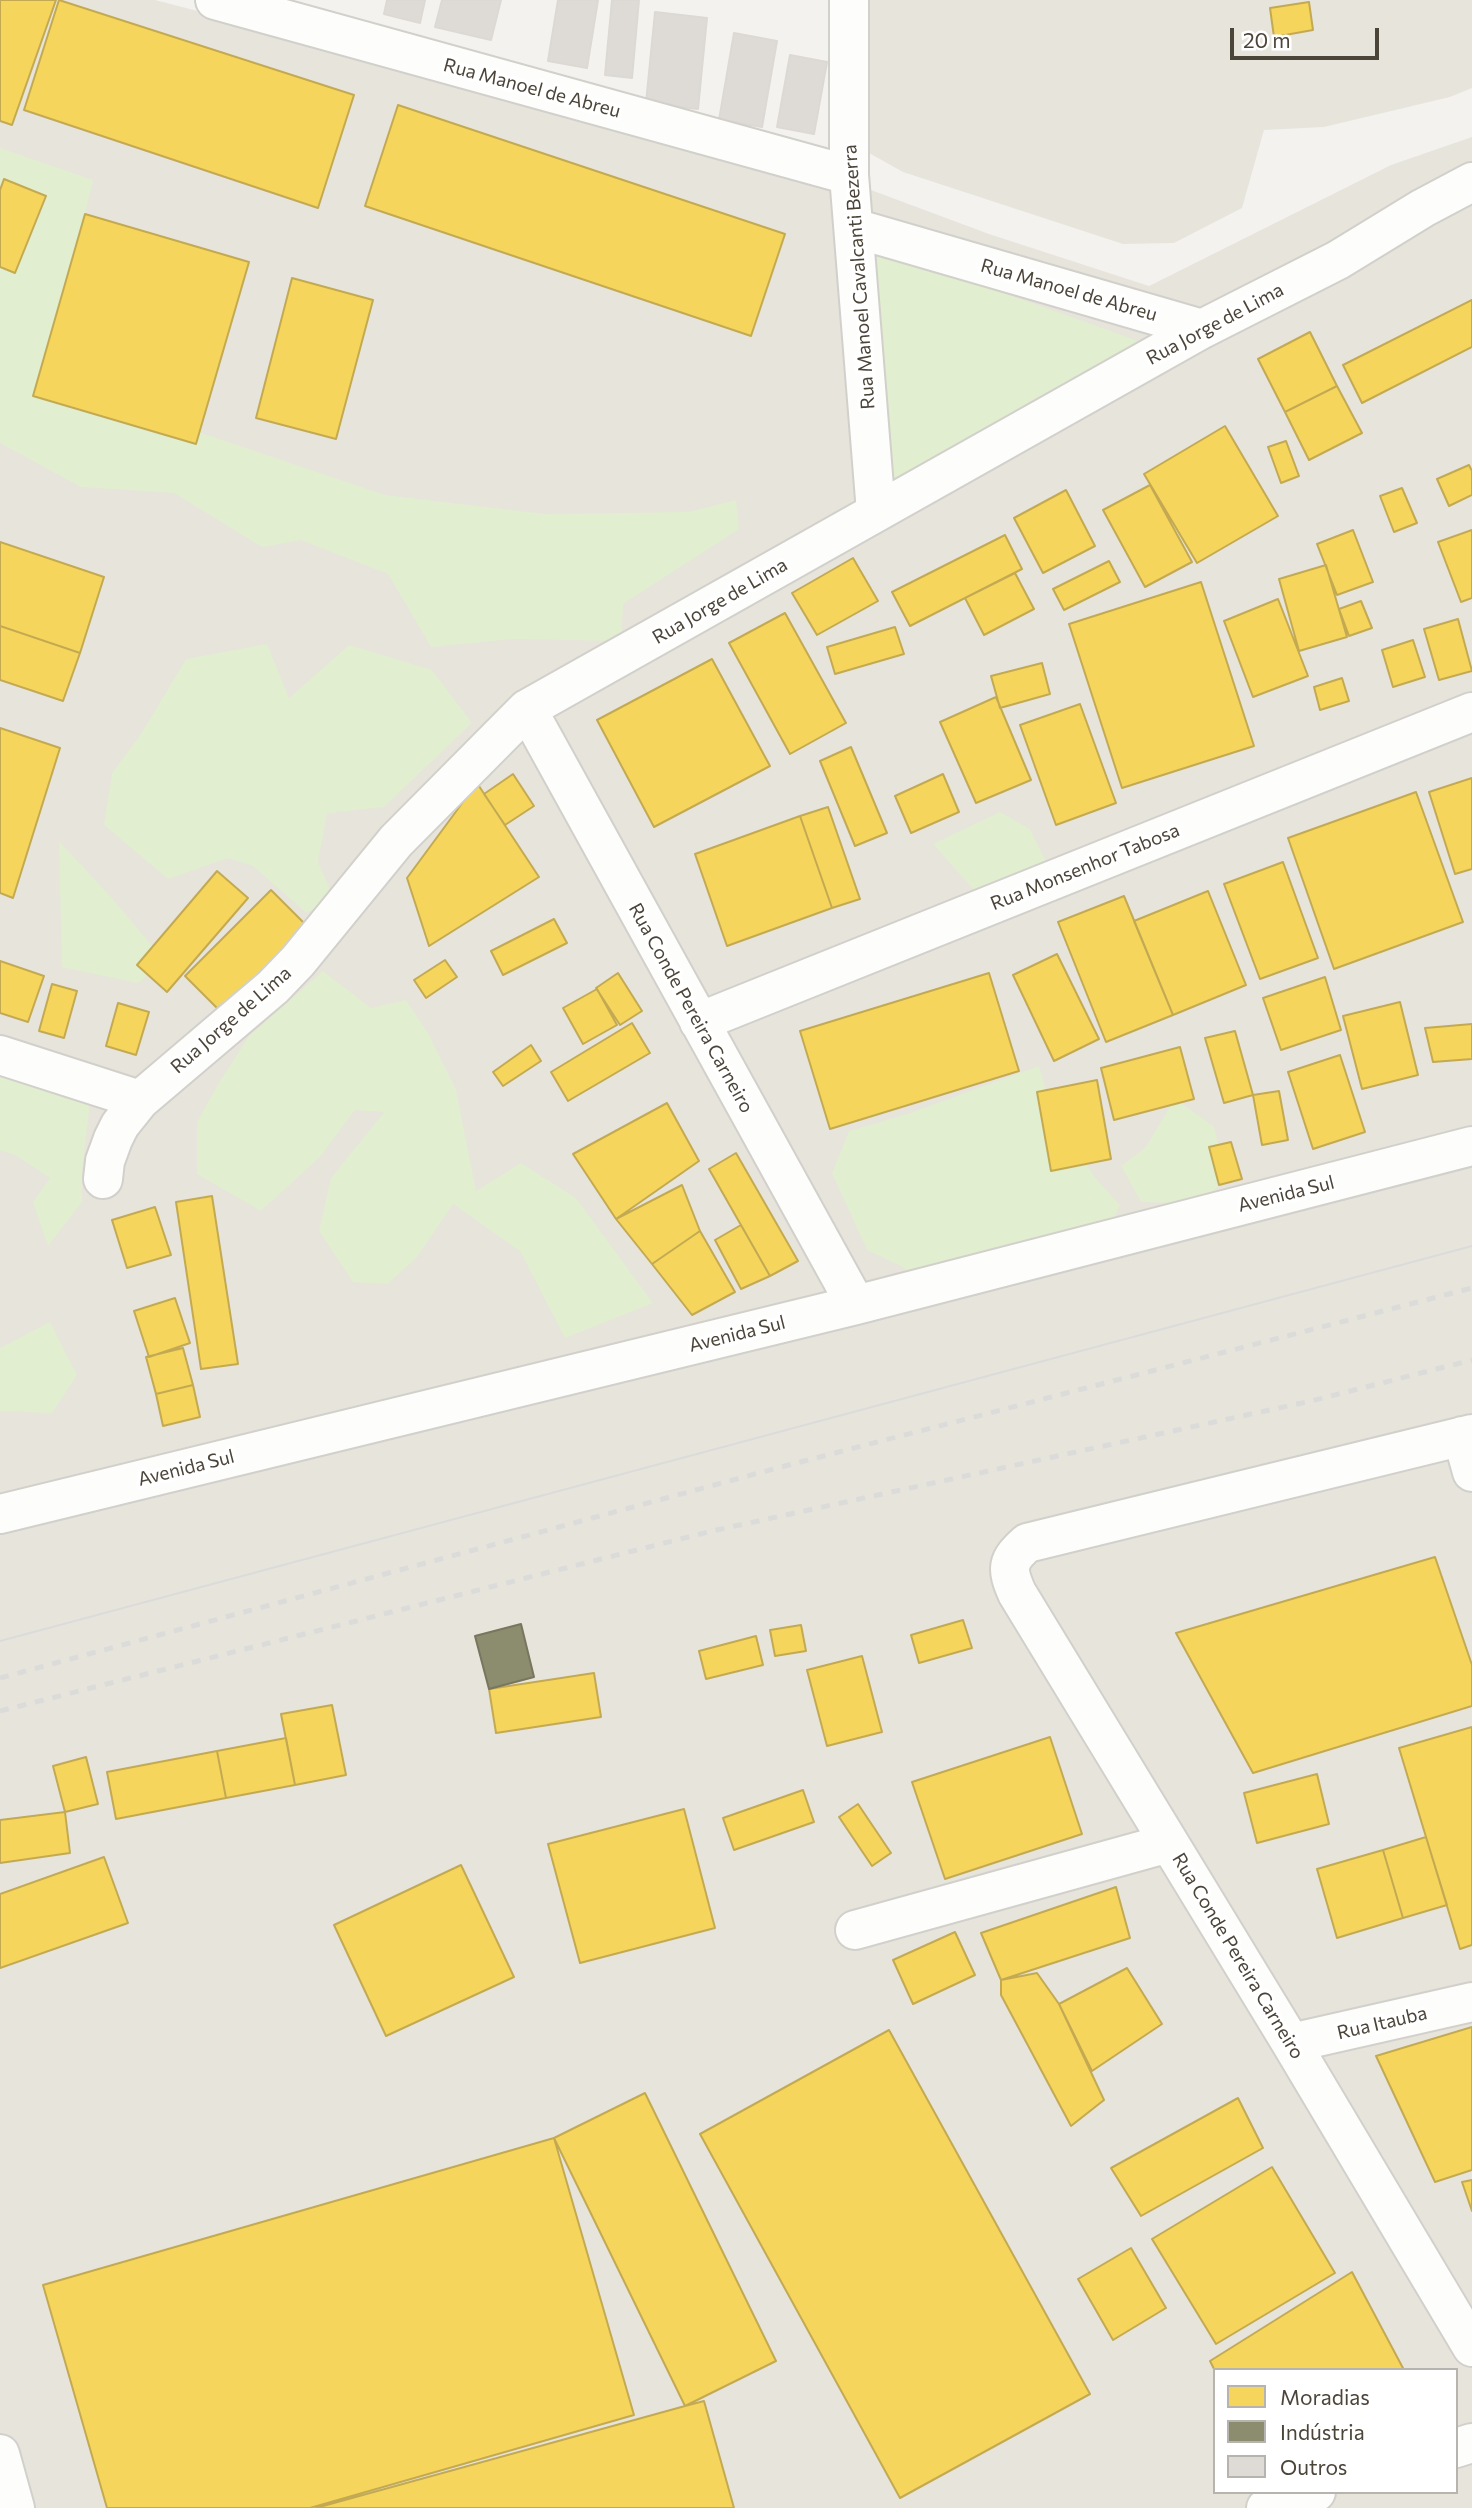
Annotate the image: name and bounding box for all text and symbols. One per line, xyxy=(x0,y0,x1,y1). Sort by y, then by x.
scale bar xyxy=(1234,14,1383,58)
text: 20 m xyxy=(1243,27,1291,52)
street label: Rua Manoel de Abreu xyxy=(441,53,623,123)
street label: Rua Manoel Cavalcanti Bezerra xyxy=(838,144,880,410)
street label: Rua Manoel de Abreu xyxy=(978,254,1160,326)
street label: Rua Jorge de Lima xyxy=(1143,278,1287,370)
street label: Rua Jorge de Lima xyxy=(648,553,792,649)
street label: Rua Monsenhor Tabosa xyxy=(987,819,1183,915)
street label: Rua Conde Pereira Carneiro xyxy=(624,899,758,1117)
street label: Rua Jorge de Lima xyxy=(166,962,296,1078)
street label: Avenida Sul xyxy=(1235,1171,1337,1217)
street label: Avenida Sul xyxy=(686,1311,788,1357)
street label: Avenida Sul xyxy=(135,1445,237,1491)
street label: Rua Conde Pereira Carneiro xyxy=(1167,1849,1309,2063)
street label: Rua Itauba xyxy=(1335,2002,1429,2044)
legend xyxy=(1213,2368,1458,2494)
text: Moradias xyxy=(1280,2384,1370,2409)
text: Indústria xyxy=(1280,2419,1365,2444)
text: Outros xyxy=(1280,2454,1347,2479)

